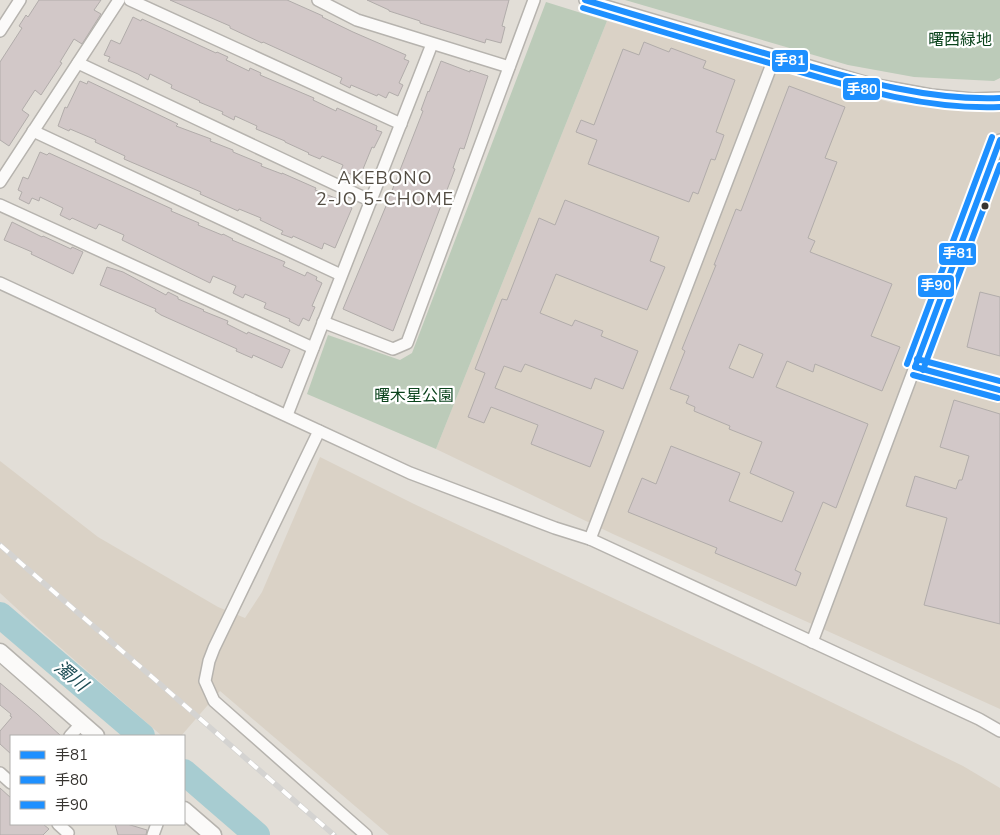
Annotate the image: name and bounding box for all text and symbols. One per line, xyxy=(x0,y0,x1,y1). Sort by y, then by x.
park label: 曙西緑地 xyxy=(928,29,992,51)
line badge: 手81 xyxy=(771,49,809,73)
text: 手81 xyxy=(775,51,805,70)
line badge: 手80 xyxy=(842,77,881,101)
text: 手80 xyxy=(847,80,877,99)
district label: AKEBONO 2-JO 5-CHOME xyxy=(316,166,454,211)
unlabelled marker xyxy=(980,201,990,211)
line badge: 手81 xyxy=(938,242,977,266)
text: 手81 xyxy=(943,244,973,263)
line badge: 手90 xyxy=(917,274,955,298)
text: 手90 xyxy=(921,276,951,295)
park label: 曙木星公園 xyxy=(374,385,454,407)
water label: 濁川 xyxy=(49,655,94,698)
legend xyxy=(10,735,185,825)
text: 手81 xyxy=(55,745,88,765)
text: 手80 xyxy=(55,770,88,790)
text: 手90 xyxy=(55,795,88,815)

